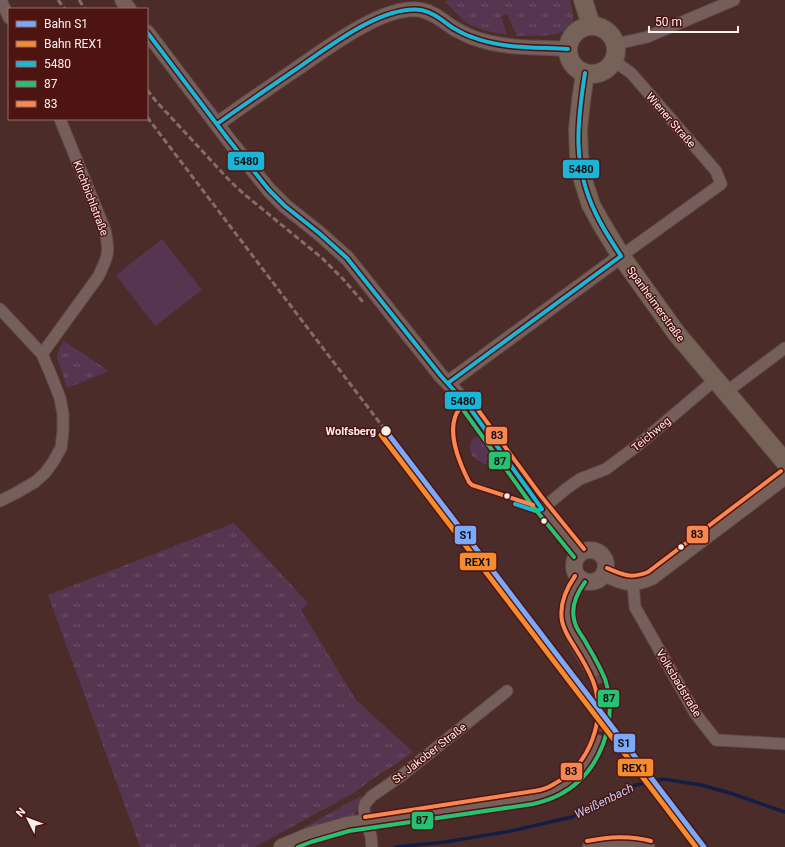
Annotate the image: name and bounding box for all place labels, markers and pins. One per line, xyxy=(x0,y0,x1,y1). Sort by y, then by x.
marker: Wolfsberg xyxy=(379,424,393,438)
place label: Wolfsberg xyxy=(325,425,376,438)
unlabelled marker xyxy=(502,491,512,501)
unlabelled marker xyxy=(539,516,549,526)
unlabelled marker xyxy=(676,542,686,552)

